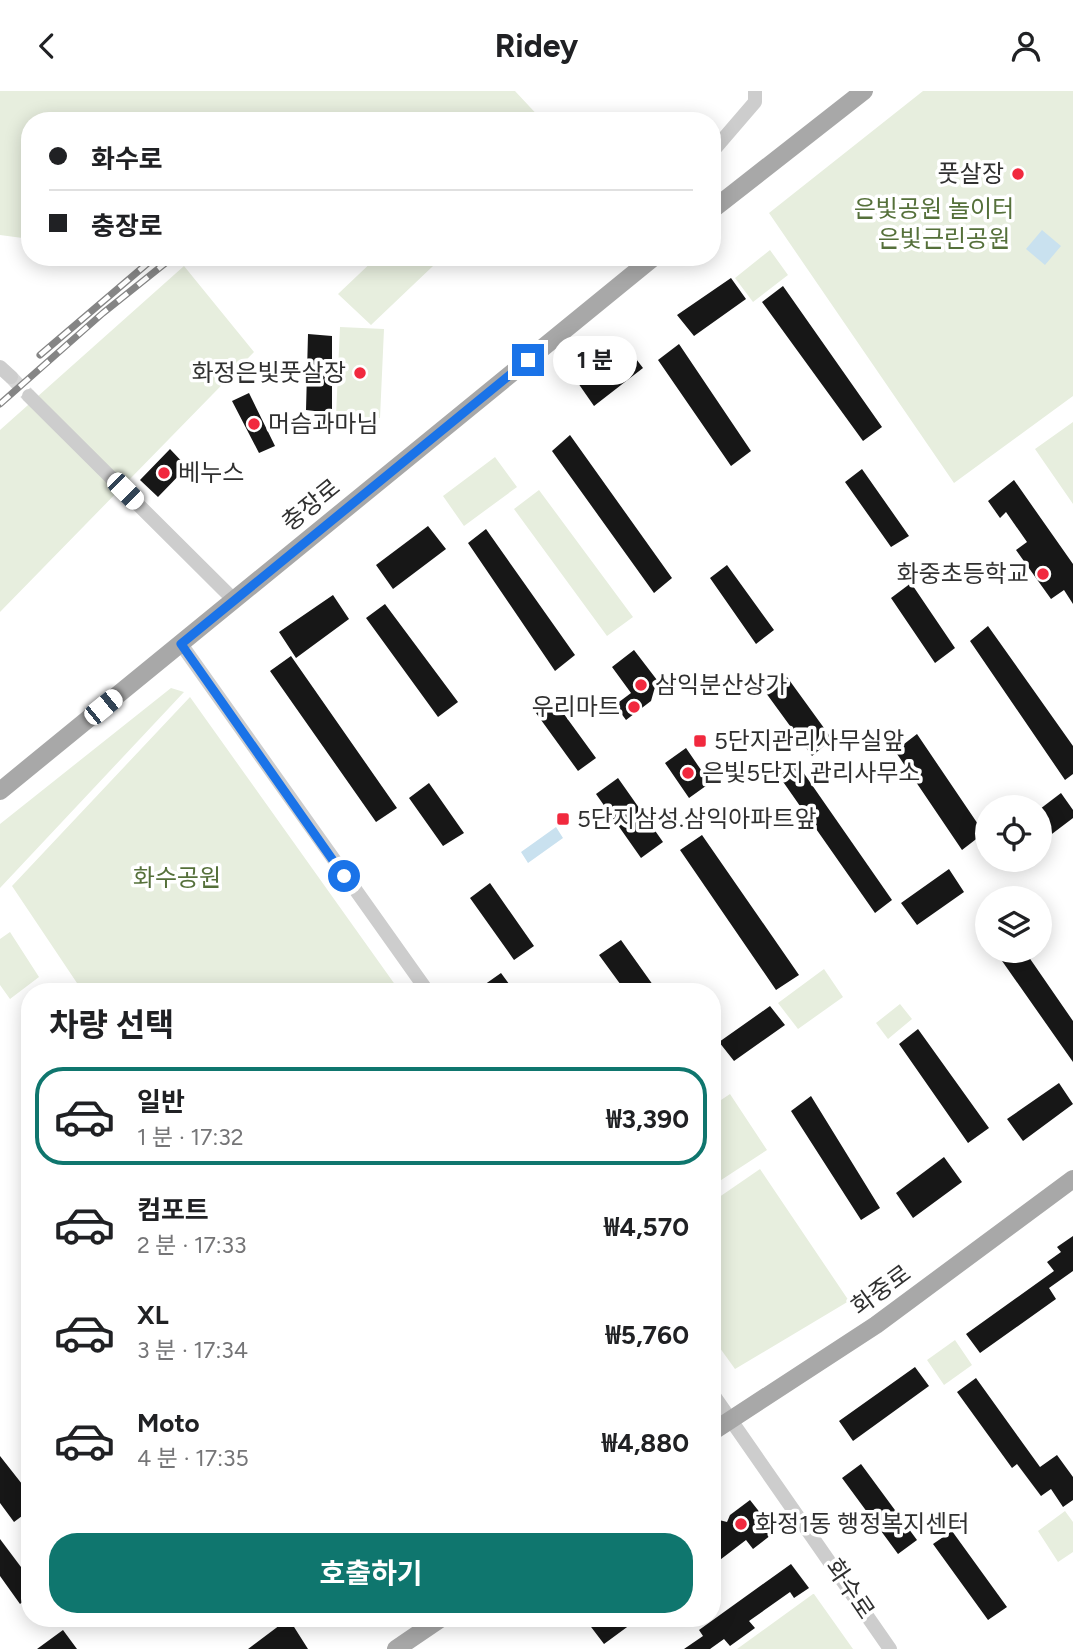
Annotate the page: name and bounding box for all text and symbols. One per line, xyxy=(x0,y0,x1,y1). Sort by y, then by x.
icon: back xyxy=(28,27,66,65)
text: Ridey xyxy=(495,27,578,65)
icon: person xyxy=(1007,27,1045,65)
text: 화수로 xyxy=(91,143,163,175)
place label: 풋살장 xyxy=(938,159,1004,188)
marker: 풋살장 xyxy=(1010,166,1026,182)
park label: 은빛공원 놀이터 xyxy=(854,194,1014,223)
text: 충장로 xyxy=(91,210,163,242)
park label: 은빛근린공원 xyxy=(878,224,1010,253)
callout: 1 분 xyxy=(552,335,636,385)
route end xyxy=(512,344,544,376)
text: 1 분 xyxy=(577,346,613,374)
place label: 화정은빛풋살장 xyxy=(191,358,346,387)
marker: 화정은빛풋살장 xyxy=(352,365,368,381)
place label: 머슴과마님 xyxy=(268,409,378,438)
marker: 머슴과마님 xyxy=(246,416,262,432)
place label: 베누스 xyxy=(178,458,244,487)
marker: 베누스 xyxy=(156,465,172,481)
car xyxy=(103,469,148,513)
street label: 충장로 xyxy=(276,472,346,537)
place label: 화중초등학교 xyxy=(897,559,1029,588)
marker: 화중초등학교 xyxy=(1035,566,1051,582)
place label: 삼익분산상가 xyxy=(655,670,787,699)
marker: 삼익분산상가 xyxy=(633,677,649,693)
car xyxy=(81,686,126,728)
place label: 우리마트 xyxy=(532,692,620,721)
marker: 우리마트 xyxy=(626,699,642,715)
place label: 5단지관리사무실앞 xyxy=(714,726,904,755)
marker: 5단지관리사무실앞 xyxy=(692,733,708,749)
place label: 은빛5단지 관리사무소 xyxy=(702,758,920,787)
marker: 은빛5단지 관리사무소 xyxy=(680,765,696,781)
map controls xyxy=(975,795,1052,963)
button: locate xyxy=(975,795,1052,872)
place label: 5단지삼성.삼익아파트앞 xyxy=(577,804,817,833)
marker: 5단지삼성.삼익아파트앞 xyxy=(555,811,571,827)
route start xyxy=(328,860,360,892)
park label: 화수공원 xyxy=(133,863,221,892)
button: layers xyxy=(975,886,1052,963)
text: 차량 선택 xyxy=(49,1006,174,1044)
icon: car xyxy=(53,1085,116,1148)
text: 일반 xyxy=(137,1086,185,1118)
text: ₩3,390 xyxy=(606,1103,689,1135)
text: 1 분 · 17:32 xyxy=(137,1123,244,1151)
icon: car xyxy=(53,1193,116,1256)
text: 컴포트 xyxy=(137,1194,209,1226)
text: ₩4,570 xyxy=(604,1211,689,1243)
text: 2 분 · 17:33 xyxy=(137,1231,247,1259)
street label: 화중로 xyxy=(845,1258,916,1321)
text: XL xyxy=(137,1299,169,1331)
icon: car xyxy=(53,1301,116,1364)
text: ₩5,760 xyxy=(605,1319,689,1351)
text: 3 분 · 17:34 xyxy=(137,1336,248,1364)
text: Moto xyxy=(137,1407,200,1439)
icon: car xyxy=(53,1409,116,1472)
text: ₩4,880 xyxy=(602,1427,689,1459)
text: 4 분 · 17:35 xyxy=(137,1444,249,1472)
place label: 화정1동 행정복지센터 xyxy=(755,1509,970,1538)
marker: 화정1동 행정복지센터 xyxy=(733,1516,749,1532)
button: 호출하기 xyxy=(49,1533,693,1613)
street label: 화수로 xyxy=(820,1553,881,1624)

